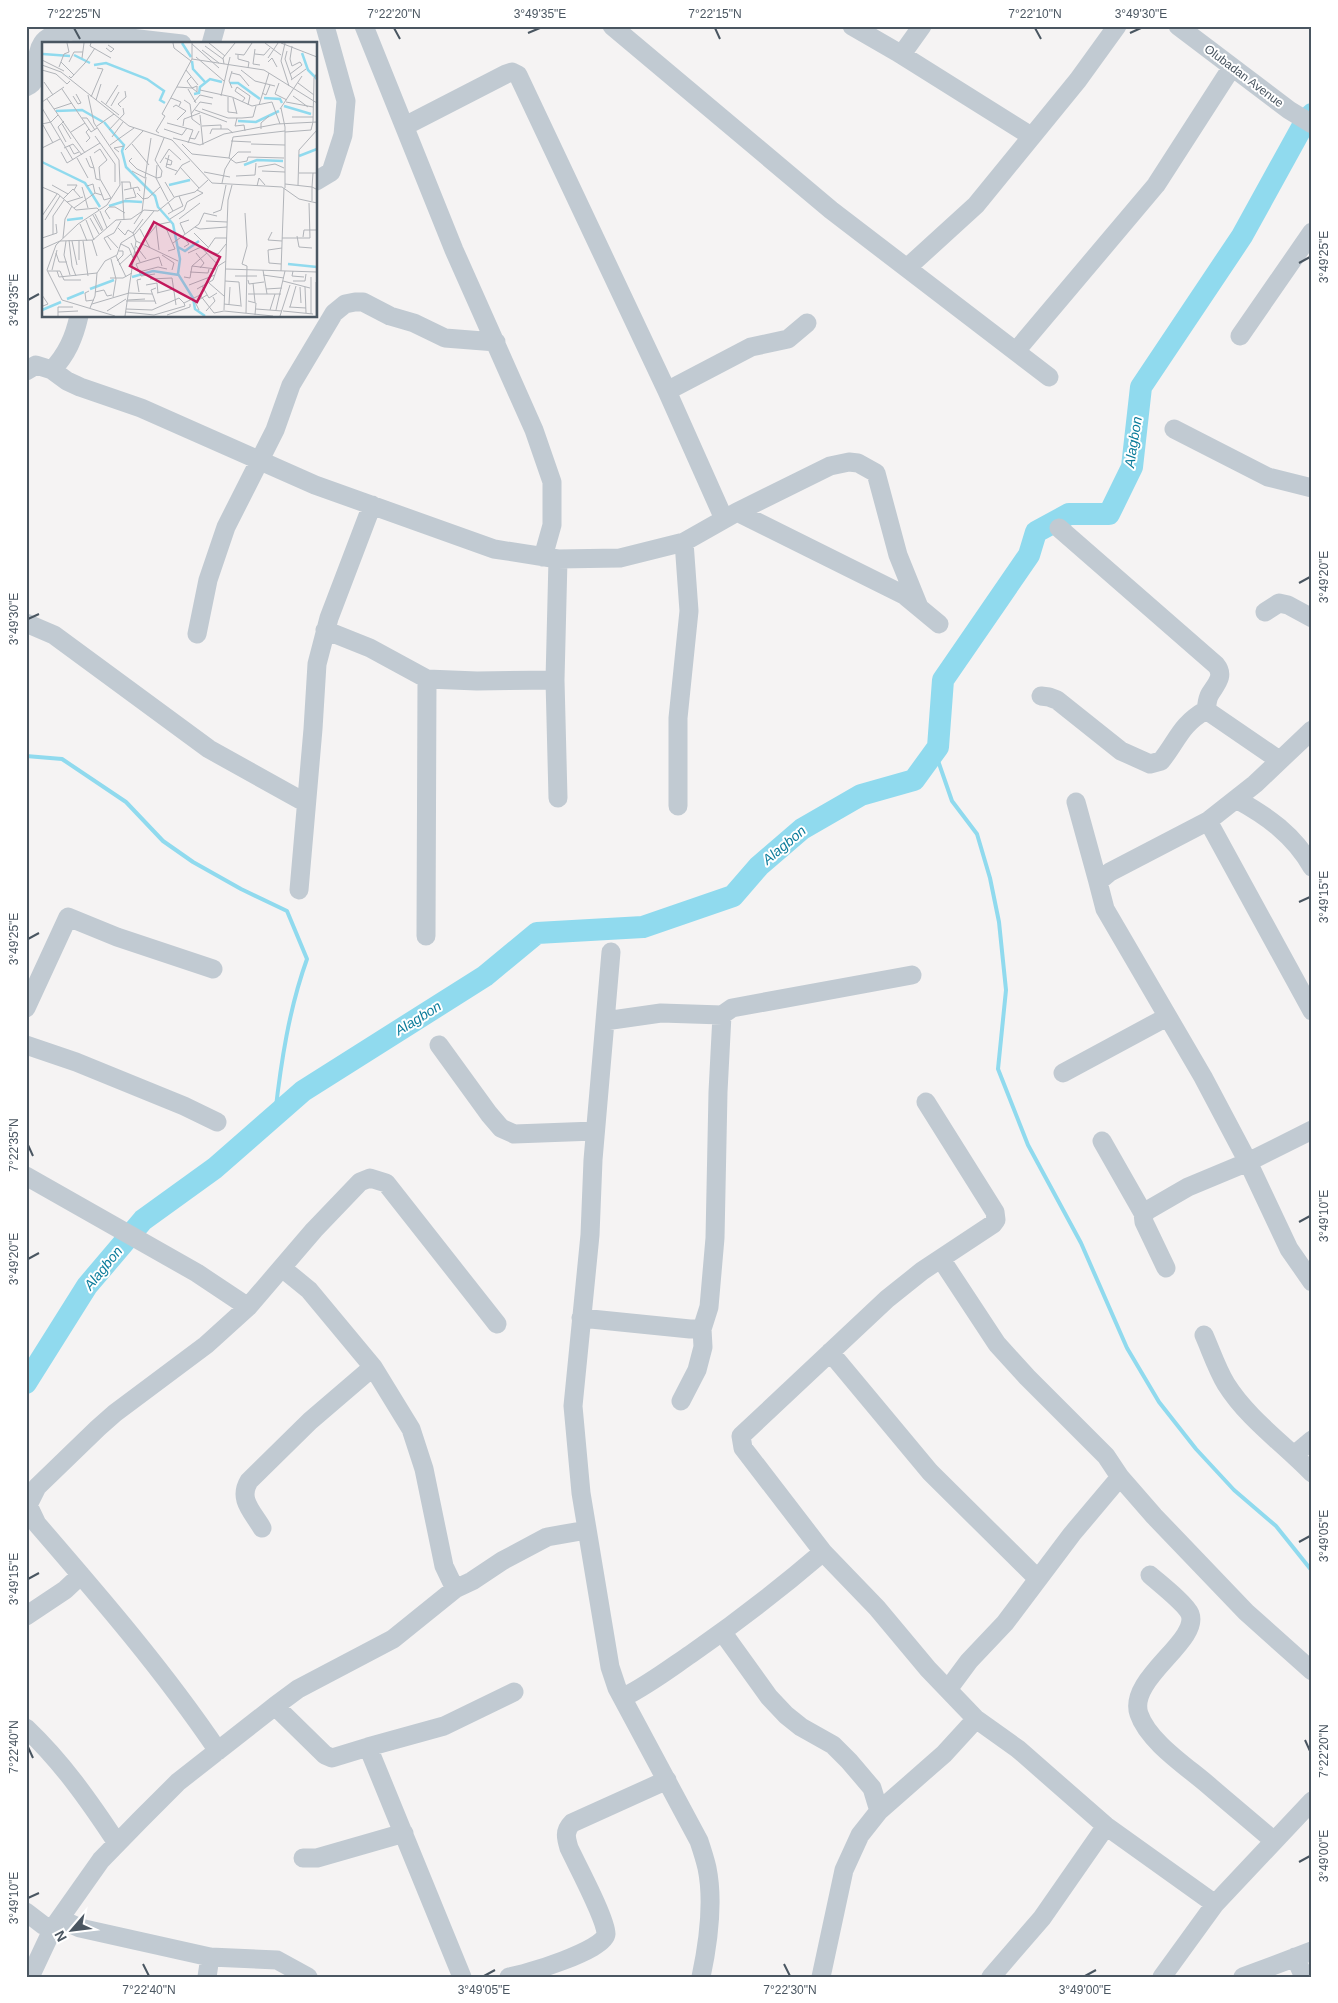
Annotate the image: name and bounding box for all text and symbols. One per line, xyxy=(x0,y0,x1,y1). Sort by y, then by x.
text: 7°22'25"N xyxy=(47,7,101,21)
text: 7°22'20"N xyxy=(367,7,421,21)
text: 3°49'35"E xyxy=(514,7,566,21)
text: 7°22'15"N xyxy=(688,7,742,21)
text: 7°22'10"N xyxy=(1008,7,1062,21)
text: 3°49'30"E xyxy=(1115,7,1167,21)
inset map xyxy=(42,42,318,318)
street label: Olubadan Avenue xyxy=(1202,42,1286,110)
text: 3°49'25"E xyxy=(1317,231,1331,283)
text: 3°49'35"E xyxy=(7,274,21,326)
water label: Alagbon xyxy=(1121,415,1145,470)
text: 3°49'20"E xyxy=(1317,551,1331,603)
text: 3°49'30"E xyxy=(7,593,21,645)
water label: Alagbon xyxy=(758,822,809,868)
text: 3°49'15"E xyxy=(1317,871,1331,923)
text: 3°49'25"E xyxy=(7,913,21,965)
water label: Alagbon xyxy=(391,997,444,1039)
text: 7°22'35"N xyxy=(7,1118,21,1172)
text: 3°49'10"E xyxy=(1317,1190,1331,1242)
text: 3°49'20"E xyxy=(7,1233,21,1285)
water label: Alagbon xyxy=(80,1243,126,1294)
text: 3°49'05"E xyxy=(1317,1510,1331,1562)
text: 3°49'15"E xyxy=(7,1553,21,1605)
text: 7°22'40"N xyxy=(7,1720,21,1774)
text: 7°22'20"N xyxy=(1317,1724,1331,1778)
text: 3°49'00"E xyxy=(1317,1830,1331,1882)
text: 3°49'10"E xyxy=(7,1872,21,1924)
north arrow xyxy=(48,1906,98,1956)
text: N xyxy=(51,1928,70,1944)
text: 7°22'40"N xyxy=(122,1983,176,1997)
text: 3°49'05"E xyxy=(458,1983,510,1997)
text: 7°22'30"N xyxy=(763,1983,817,1997)
text: 3°49'00"E xyxy=(1059,1983,1111,1997)

